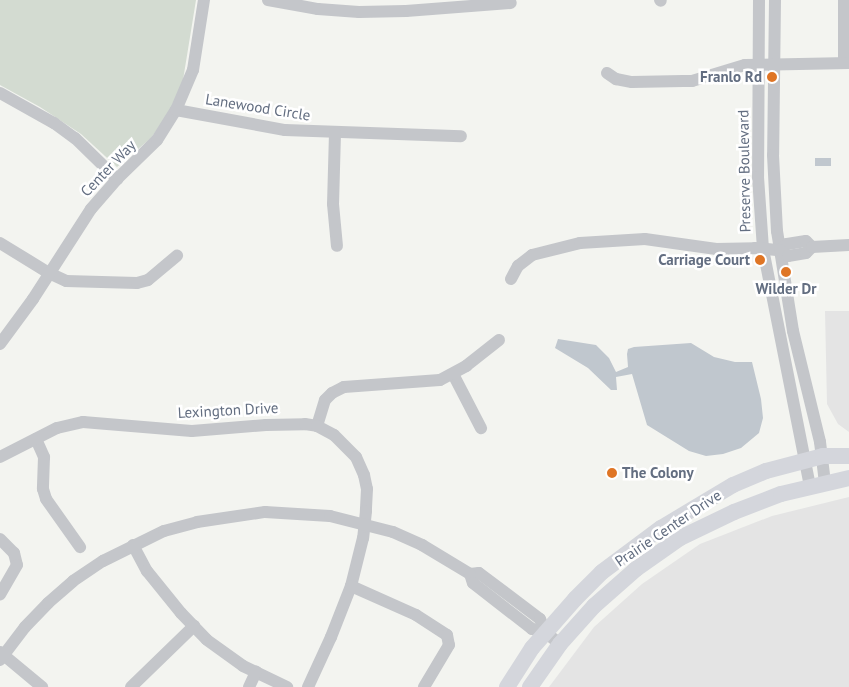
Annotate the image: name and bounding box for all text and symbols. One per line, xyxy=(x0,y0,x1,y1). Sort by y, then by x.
place label: Franlo Rd xyxy=(700,68,762,86)
marker: Franlo Rd xyxy=(766,71,778,83)
street label: Lanewood Circle xyxy=(204,90,312,124)
street label: Preserve Boulevard xyxy=(734,110,754,232)
street label: Center Way xyxy=(77,136,139,200)
place label: Carriage Court xyxy=(658,251,750,269)
marker: Carriage Court xyxy=(754,254,766,266)
marker: Wilder Dr xyxy=(780,266,792,278)
place label: Wilder Dr xyxy=(755,280,817,298)
street label: Lexington Drive xyxy=(177,398,279,422)
place label: The Colony xyxy=(622,464,694,482)
marker: The Colony xyxy=(606,467,618,479)
street label: Prairie Center Drive xyxy=(611,486,725,570)

